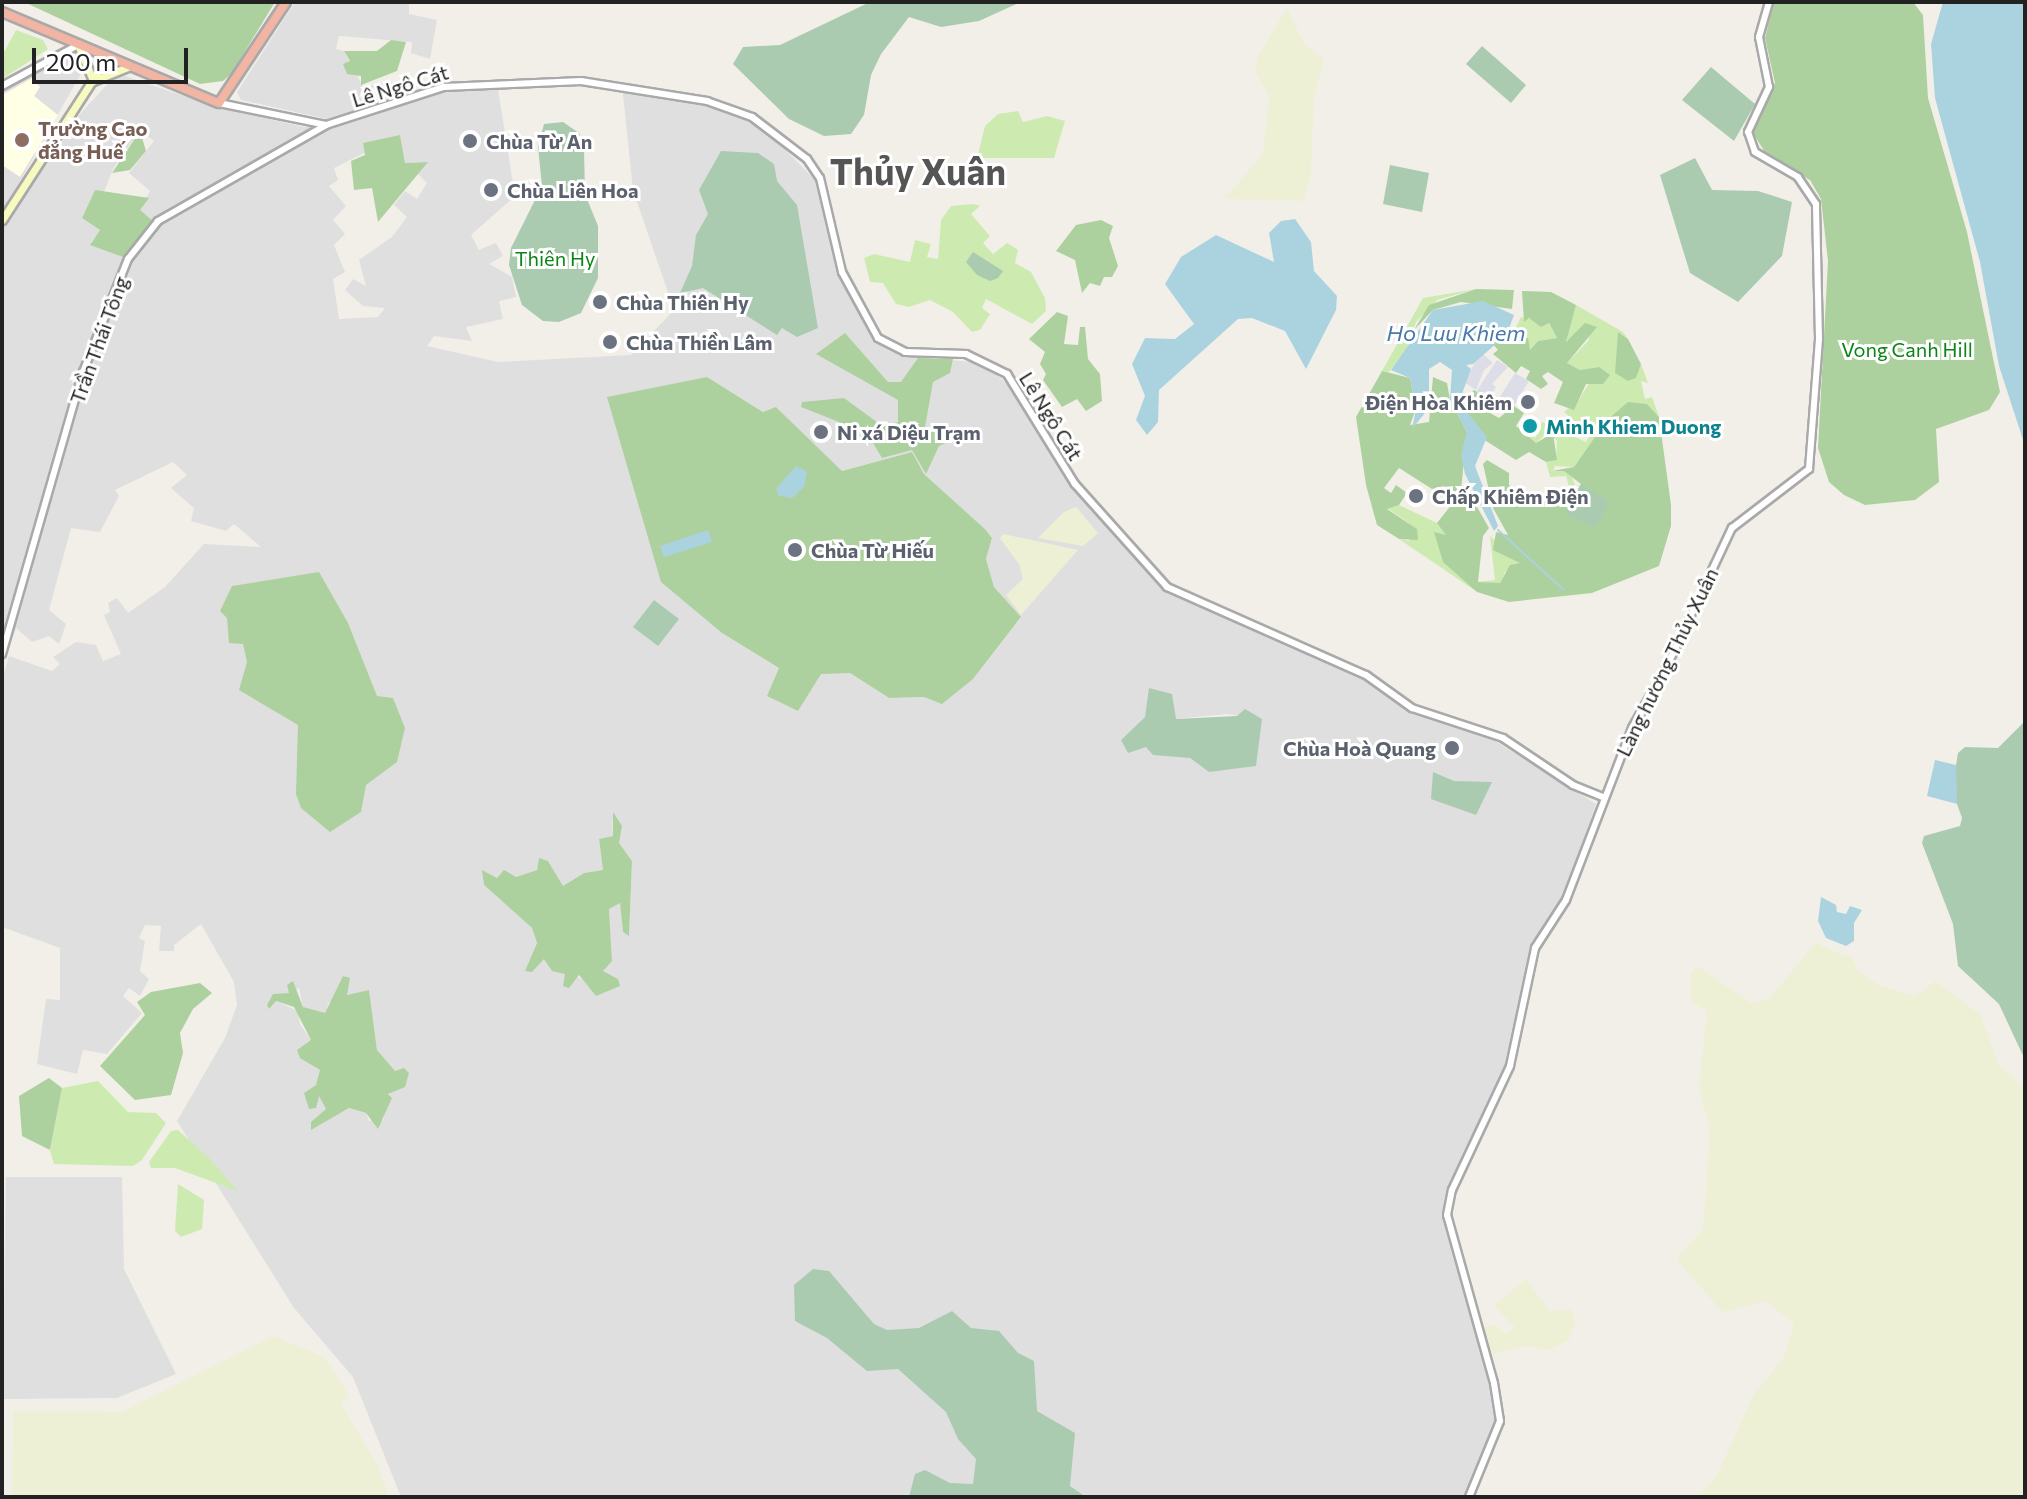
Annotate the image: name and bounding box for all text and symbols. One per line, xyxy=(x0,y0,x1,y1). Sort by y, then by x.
scale bar xyxy=(36,32,192,82)
text: 200 m xyxy=(46,47,116,76)
street label: Lê Ngô Cát xyxy=(349,60,451,112)
place label: Trường Cao đẳng Huế xyxy=(38,116,147,163)
place label: Chùa Từ An xyxy=(486,129,592,153)
marker: Trường Cao đẳng Huế xyxy=(13,131,31,149)
marker: Chùa Từ An xyxy=(461,132,479,150)
district label: Thủy Xuân xyxy=(830,149,1006,193)
place label: Chùa Liên Hoa xyxy=(507,178,639,202)
marker: Chùa Liên Hoa xyxy=(482,181,500,199)
park label: Thiên Hy xyxy=(515,246,595,270)
street label: Trần Thái Tông xyxy=(65,273,133,407)
place label: Chùa Thiên Hy xyxy=(616,290,749,314)
marker: Chùa Thiên Hy xyxy=(591,293,609,311)
water label: Ho Luu Khiem xyxy=(1386,320,1526,346)
place label: Chùa Thiền Lâm xyxy=(626,330,772,354)
marker: Chùa Thiền Lâm xyxy=(601,333,619,351)
park label: Vong Canh Hill xyxy=(1841,337,1973,361)
street label: Lê Ngô Cát xyxy=(1014,367,1088,465)
place label: Điện Hòa Khiêm xyxy=(1365,390,1512,414)
marker: Điện Hòa Khiêm xyxy=(1519,393,1537,411)
place label: Minh Khiem Duong xyxy=(1546,414,1721,438)
marker: Minh Khiem Duong xyxy=(1521,417,1539,435)
place label: Ni xá Diệu Trạm xyxy=(837,420,981,444)
marker: Ni xá Diệu Trạm xyxy=(812,423,830,441)
place label: Chấp Khiêm Điện xyxy=(1432,484,1589,508)
marker: Chấp Khiêm Điện xyxy=(1407,487,1425,505)
place label: Chùa Từ Hiếu xyxy=(811,538,934,562)
marker: Chùa Từ Hiếu xyxy=(786,541,804,559)
street label: Làng hương Thủy Xuân xyxy=(1611,564,1723,760)
place label: Chùa Hoà Quang xyxy=(1283,736,1436,760)
marker: Chùa Hoà Quang xyxy=(1443,739,1461,757)

